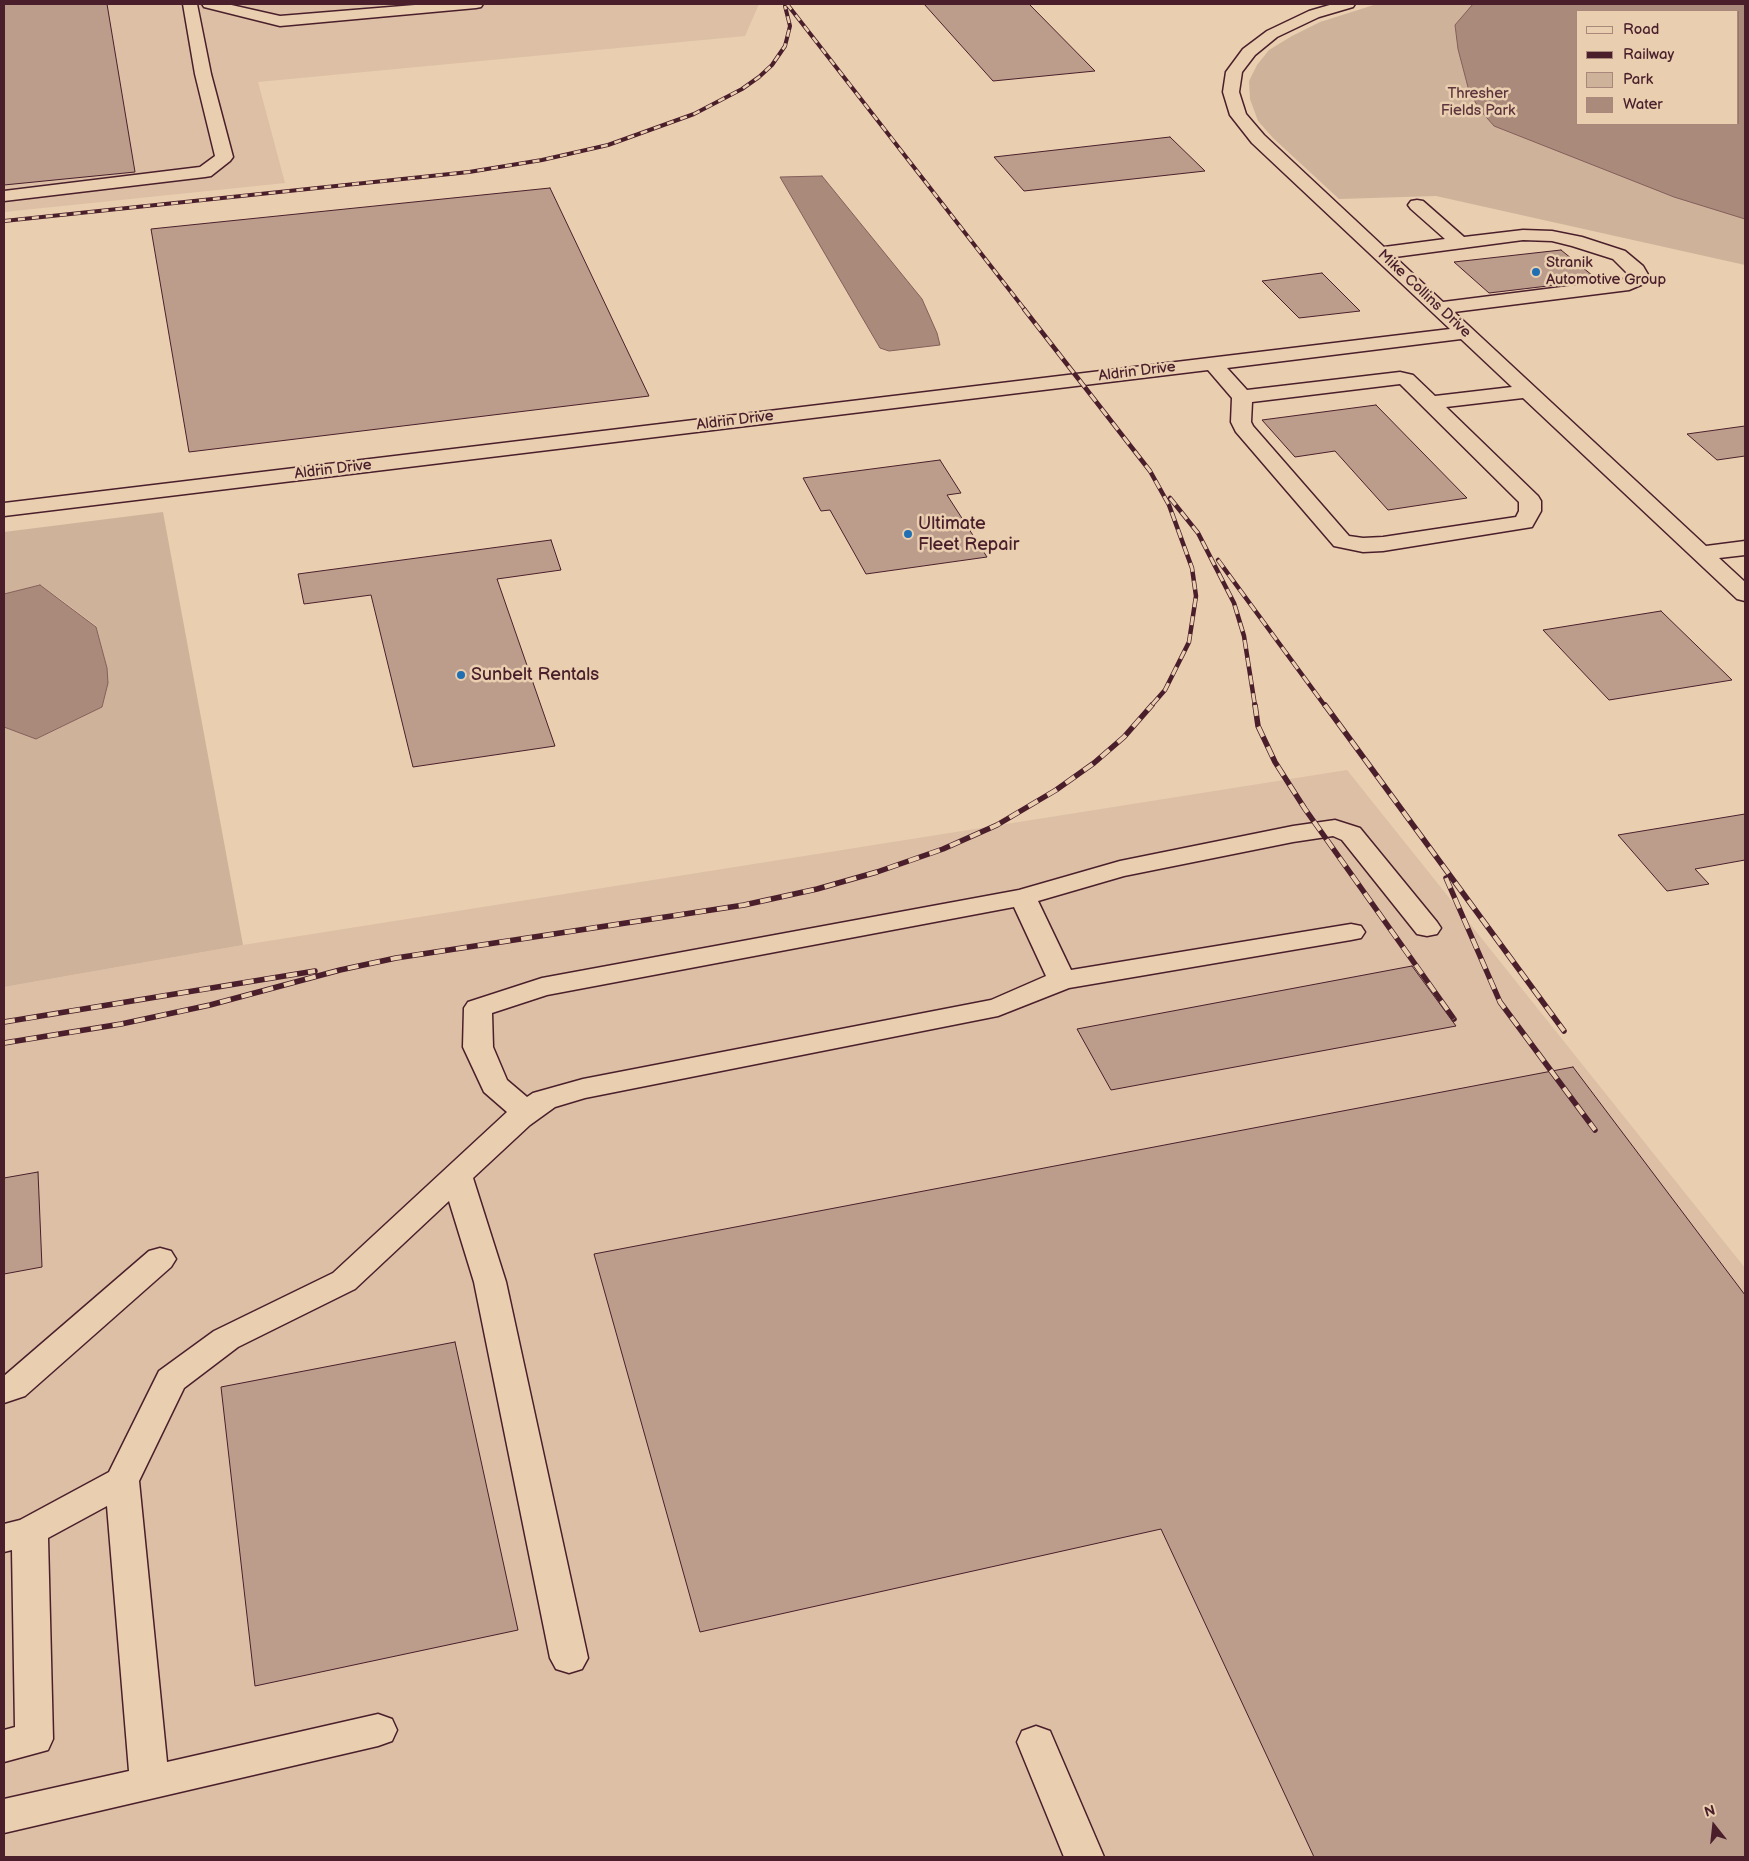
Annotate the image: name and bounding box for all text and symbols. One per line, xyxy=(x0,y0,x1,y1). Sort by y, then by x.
legend xyxy=(1576,10,1739,125)
text: Road xyxy=(1623,20,1659,39)
text: Railway xyxy=(1623,45,1674,64)
text: Park xyxy=(1623,70,1653,89)
park label: Thresher Fields Park xyxy=(1441,85,1515,120)
text: Water xyxy=(1623,95,1663,114)
street label: Mike Collins Drive xyxy=(1374,246,1474,342)
place label: Stranik Automotive Group xyxy=(1546,254,1666,289)
marker: Stranik Automotive Group xyxy=(1530,266,1542,278)
street label: Aldrin Drive xyxy=(1097,358,1177,386)
street label: Aldrin Drive xyxy=(695,407,775,435)
street label: Aldrin Drive xyxy=(293,456,373,484)
place label: Ultimate Fleet Repair xyxy=(918,513,1019,556)
marker: Ultimate Fleet Repair xyxy=(902,528,914,540)
place label: Sunbelt Rentals xyxy=(471,664,599,686)
marker: Sunbelt Rentals xyxy=(455,669,467,681)
north arrow xyxy=(1689,1801,1739,1851)
text: N xyxy=(1702,1801,1717,1821)

